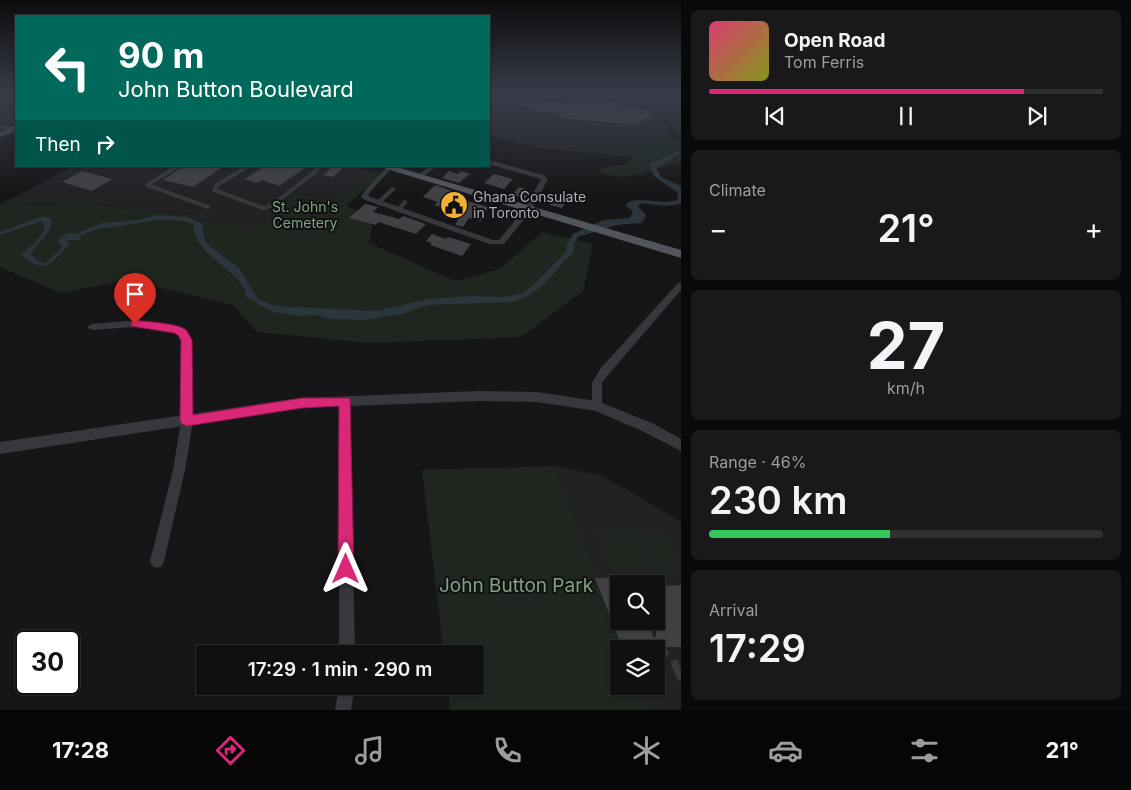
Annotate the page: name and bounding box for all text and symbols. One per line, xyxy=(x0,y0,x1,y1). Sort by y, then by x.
text: Open Road xyxy=(784,29,885,52)
text: 90 m xyxy=(118,34,205,76)
icon: left xyxy=(35,35,100,100)
text: Tom Ferris xyxy=(784,52,864,72)
text: John Button Boulevard xyxy=(118,76,354,102)
icon: previous xyxy=(761,102,789,130)
icon: pause xyxy=(892,102,920,130)
icon: next xyxy=(1023,102,1051,130)
icon: right xyxy=(91,130,119,158)
text: Then xyxy=(35,133,81,156)
text: Climate xyxy=(709,180,766,200)
place label: Ghana Consulate in Toronto xyxy=(473,188,586,221)
public building icon: Ghana Consulate in Toronto xyxy=(439,190,469,220)
park label: St. John's Cemetery xyxy=(272,198,338,231)
text: 21° xyxy=(877,205,935,251)
text: − xyxy=(709,212,728,246)
text: + xyxy=(1084,212,1103,246)
pin xyxy=(114,273,156,324)
icon: arrive xyxy=(121,280,149,308)
text: 27 xyxy=(867,306,945,385)
text: km/h xyxy=(887,378,925,398)
text: Range · 46% xyxy=(709,452,806,472)
text: 230 km xyxy=(709,477,847,523)
position arrow xyxy=(319,542,371,594)
park label: John Button Park xyxy=(439,574,594,597)
map controls xyxy=(610,575,665,695)
button: search xyxy=(610,575,665,630)
text: Arrival xyxy=(709,600,758,620)
text: 17:29 xyxy=(709,625,806,671)
speed limit sign: 30 xyxy=(15,630,80,695)
button: layers xyxy=(610,640,665,695)
text: 17:29 · 1 min · 290 m xyxy=(248,658,432,681)
icon: directions xyxy=(213,733,248,768)
icon: music xyxy=(352,733,387,768)
icon: phone xyxy=(490,733,525,768)
icon: climate xyxy=(629,733,664,768)
icon: car xyxy=(768,733,803,768)
icon: filters xyxy=(907,733,942,768)
text: 17:28 xyxy=(52,737,109,763)
text: 21° xyxy=(1046,737,1079,763)

